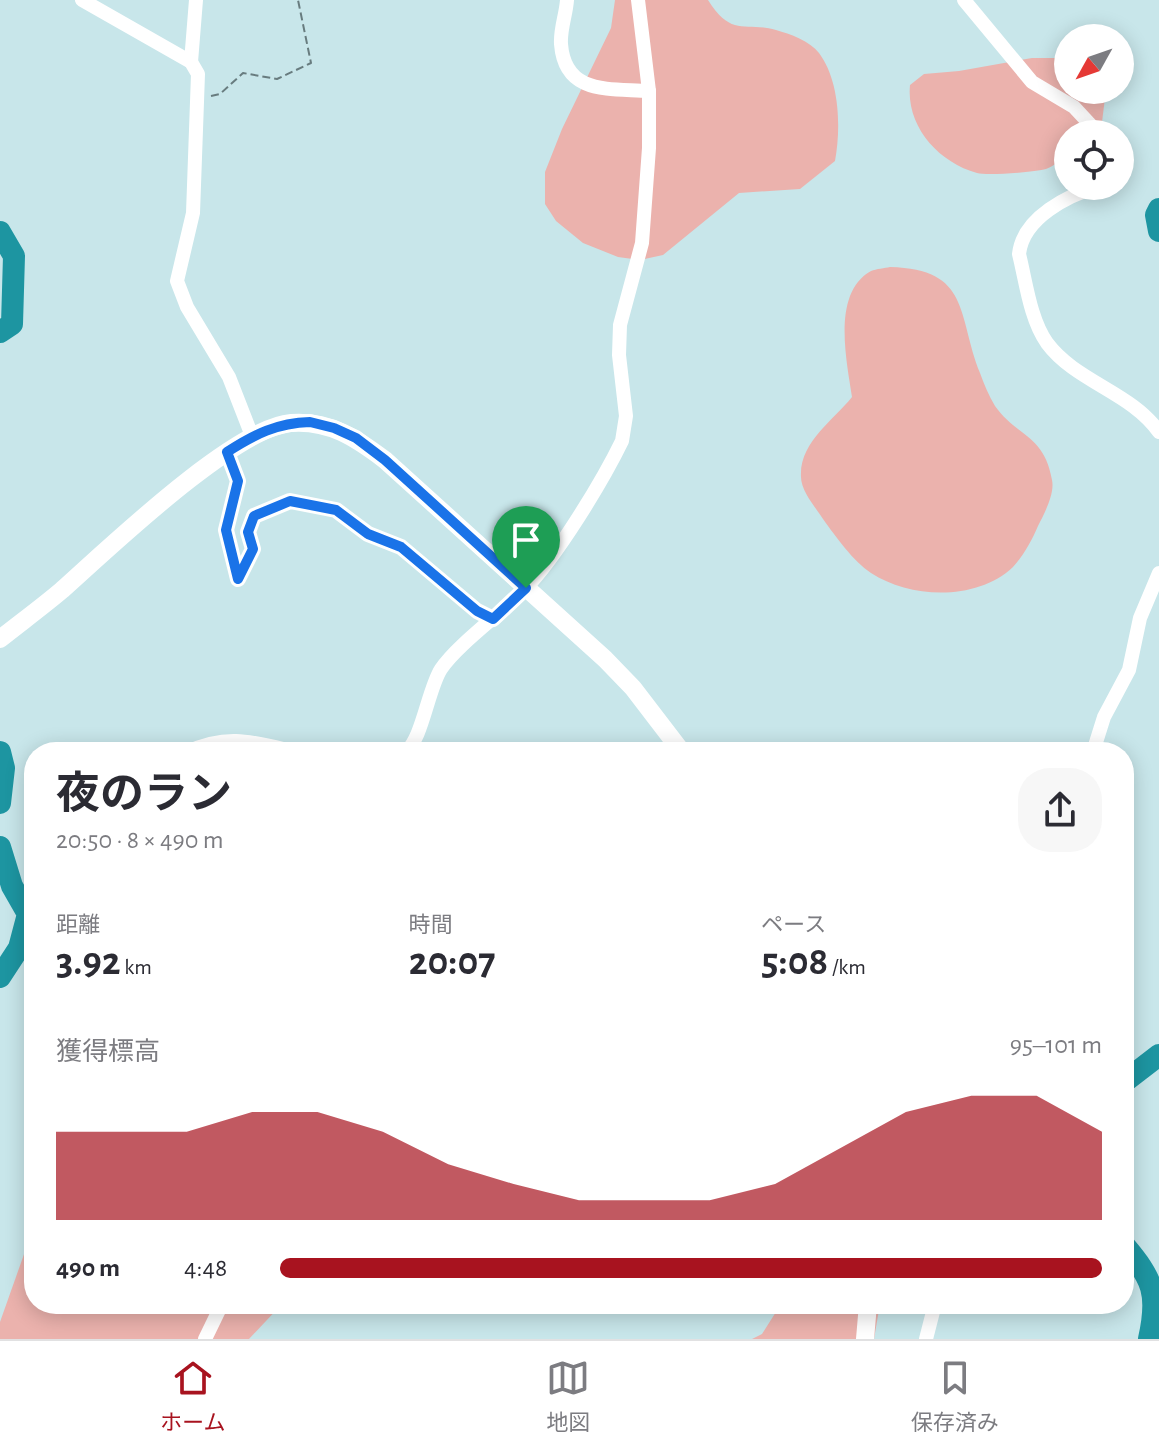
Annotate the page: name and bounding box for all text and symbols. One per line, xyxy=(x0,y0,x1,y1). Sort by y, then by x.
north arrow xyxy=(1054,24,1134,104)
map controls xyxy=(1054,24,1134,200)
button: locate xyxy=(1054,120,1134,200)
pin xyxy=(492,506,560,588)
icon: arrive xyxy=(504,518,548,562)
button: share xyxy=(1018,768,1102,852)
text: 夜のラン xyxy=(56,773,232,817)
text: 20:50 · 8 × 490 m xyxy=(56,827,224,853)
text: 距離 xyxy=(56,914,100,936)
text: 時間 xyxy=(409,914,453,936)
text: ペース xyxy=(761,914,826,936)
text: 3.92 xyxy=(56,942,121,982)
text: 20:07 xyxy=(409,942,496,982)
text: 5:08 xyxy=(761,942,828,982)
text: km xyxy=(121,956,152,978)
text: /km xyxy=(828,956,866,978)
text: 95–101 m xyxy=(1010,1032,1102,1058)
text: 獲得標高 xyxy=(56,1039,160,1065)
text: 490 m xyxy=(56,1255,120,1281)
text: 4:48 xyxy=(184,1255,227,1281)
tab: ホーム xyxy=(160,1356,226,1436)
tab: 地図 xyxy=(546,1356,590,1436)
tab: 保存済み xyxy=(911,1356,999,1436)

